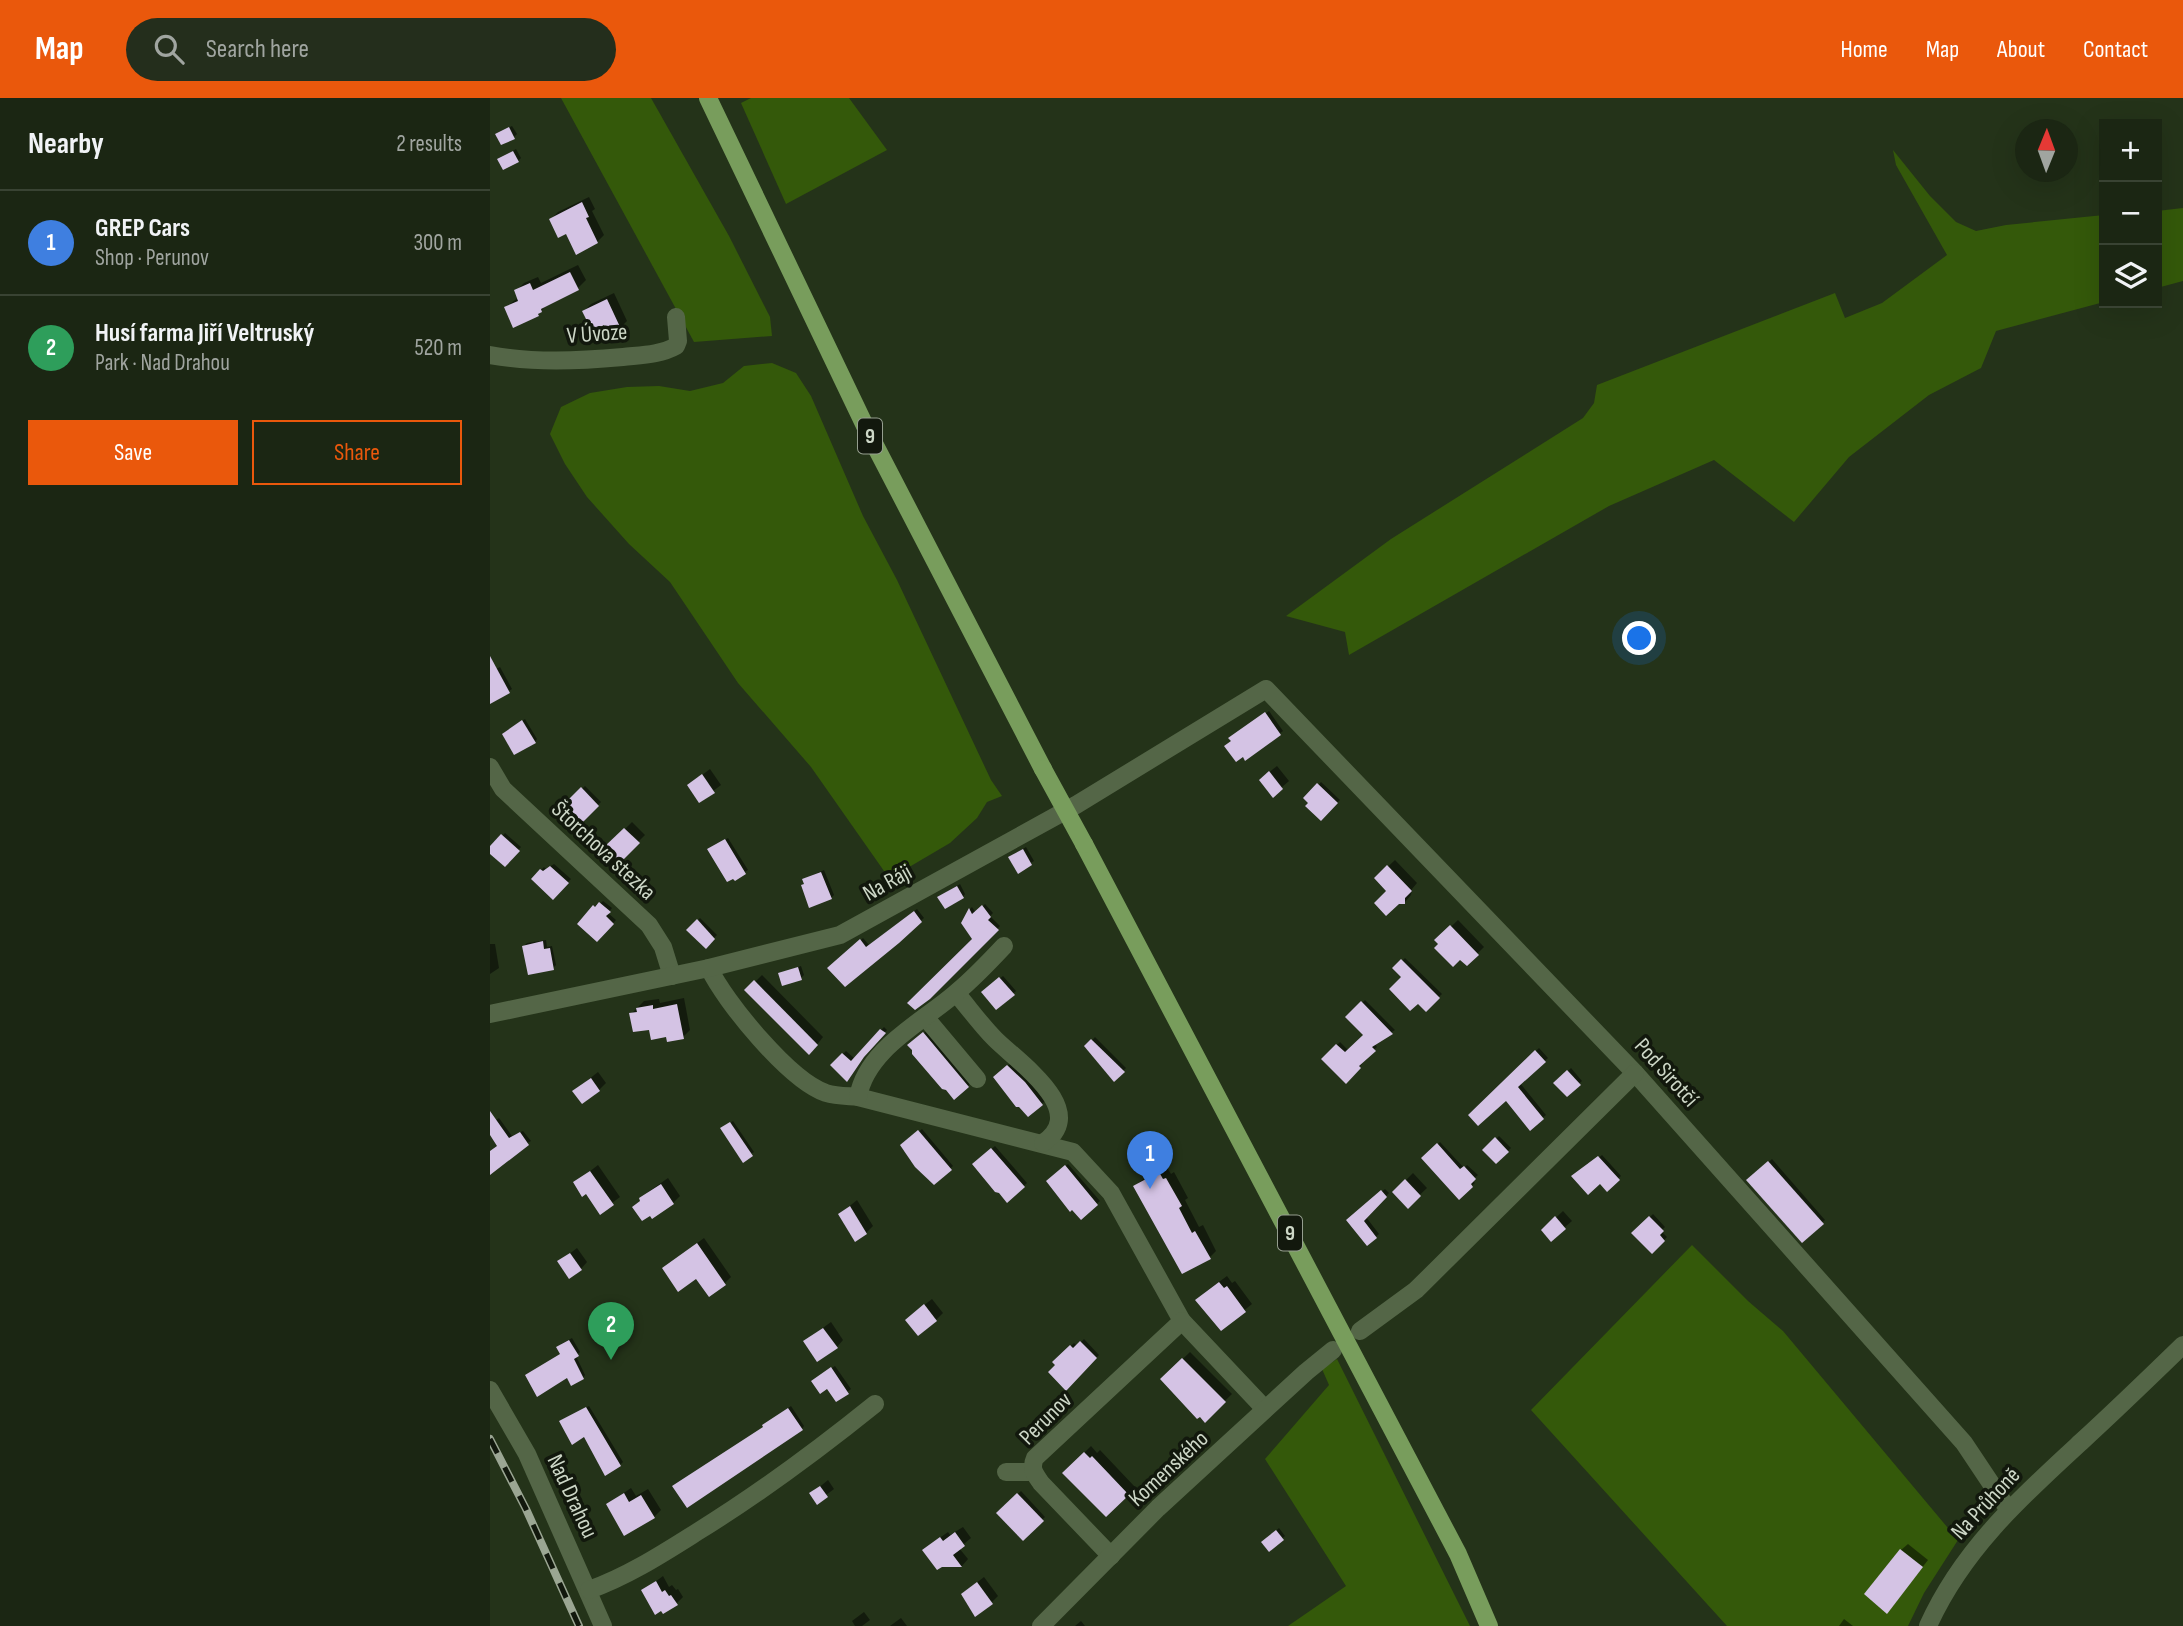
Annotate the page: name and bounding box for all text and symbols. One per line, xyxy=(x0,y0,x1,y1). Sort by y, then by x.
search box xyxy=(126,18,616,81)
text: Map xyxy=(35,29,84,69)
icon: search xyxy=(150,30,188,68)
text: Search here xyxy=(206,34,309,65)
text: Home xyxy=(1840,35,1888,64)
text: Map xyxy=(1926,35,1959,64)
text: About xyxy=(1997,35,2045,64)
text: Contact xyxy=(2083,35,2148,64)
north arrow xyxy=(2015,119,2078,182)
map controls xyxy=(2099,119,2162,308)
button: + xyxy=(2099,119,2162,182)
text: Nearby xyxy=(28,126,104,162)
text: 2 results xyxy=(396,130,462,158)
button: − xyxy=(2099,182,2162,245)
text: GREP Cars xyxy=(95,213,190,244)
text: 1 xyxy=(46,229,56,257)
text: 300 m xyxy=(413,229,462,257)
text: Shop · Perunov xyxy=(95,244,209,272)
button: layers xyxy=(2099,245,2162,308)
text: Husí farma Jiří Veltruský xyxy=(95,318,314,349)
street label: V Úvoze xyxy=(566,318,628,350)
text: 2 xyxy=(46,334,56,362)
text: 520 m xyxy=(415,334,462,362)
text: Park · Nad Drahou xyxy=(95,349,230,377)
road number: 9 xyxy=(858,418,882,454)
button: Save xyxy=(28,420,238,485)
button: Share xyxy=(252,420,462,485)
your location xyxy=(1622,621,1656,655)
street label: Štorchova stezka xyxy=(545,795,661,906)
street label: Na Ráji xyxy=(858,858,917,908)
street label: Pod Sirotčí xyxy=(1628,1033,1705,1113)
pin: 1 xyxy=(1127,1131,1173,1189)
road number: 9 xyxy=(1278,1216,1302,1250)
pin: 2 xyxy=(588,1302,634,1360)
street label: Perunov xyxy=(1013,1386,1078,1451)
street label: Komenského xyxy=(1123,1425,1214,1513)
street label: Nad Drahou xyxy=(541,1450,604,1543)
street label: Na Průhoně xyxy=(1945,1462,2026,1546)

